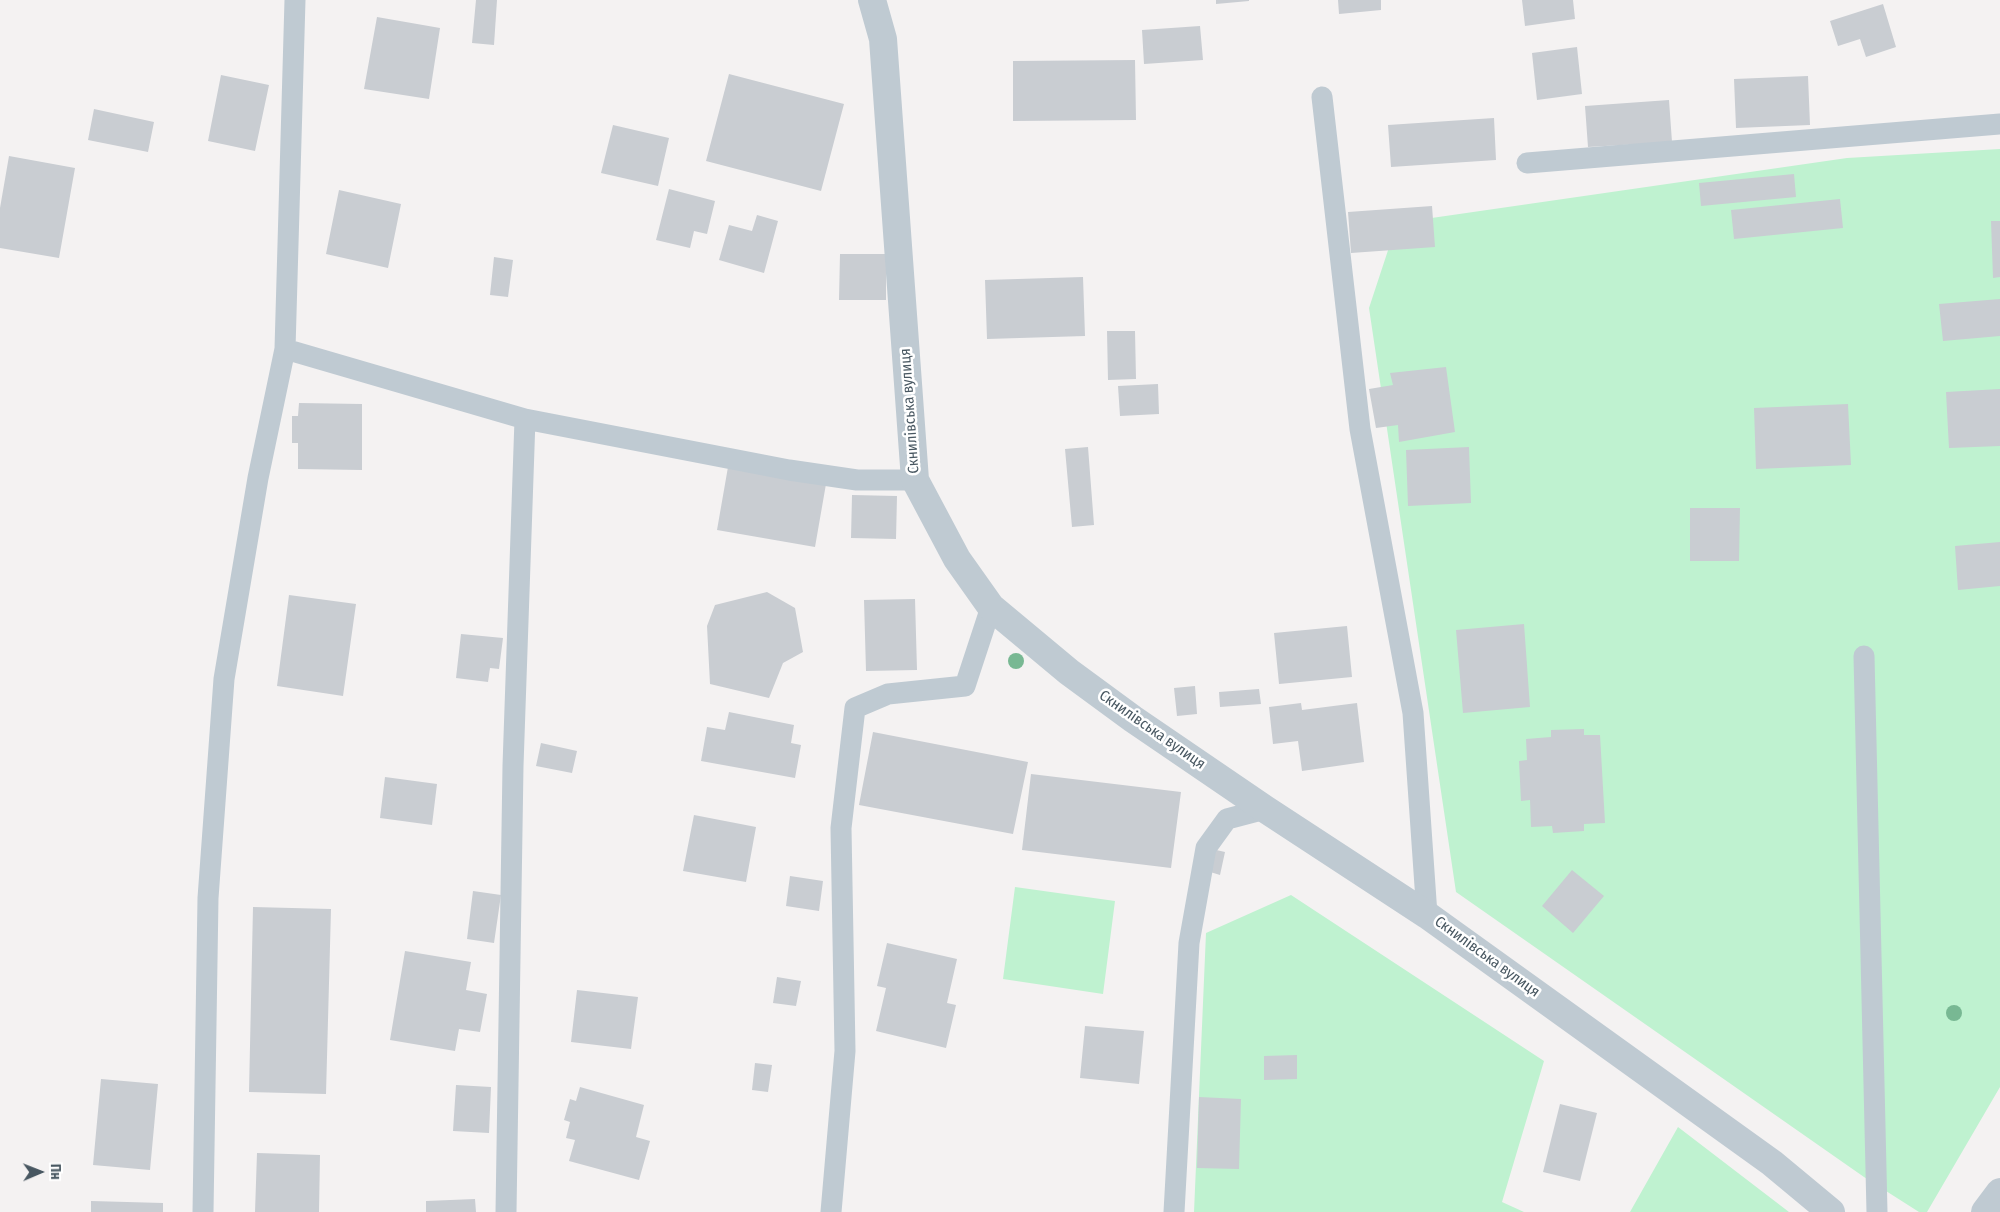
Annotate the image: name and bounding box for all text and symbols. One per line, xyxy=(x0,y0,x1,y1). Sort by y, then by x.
street label: Скнилівська вулиця xyxy=(897,348,923,474)
street label: Скнилівська вулиця xyxy=(1095,687,1209,773)
street label: Скнилівська вулиця xyxy=(1431,913,1543,1001)
north arrow xyxy=(15,1147,65,1197)
text: Пн xyxy=(47,1164,64,1180)

